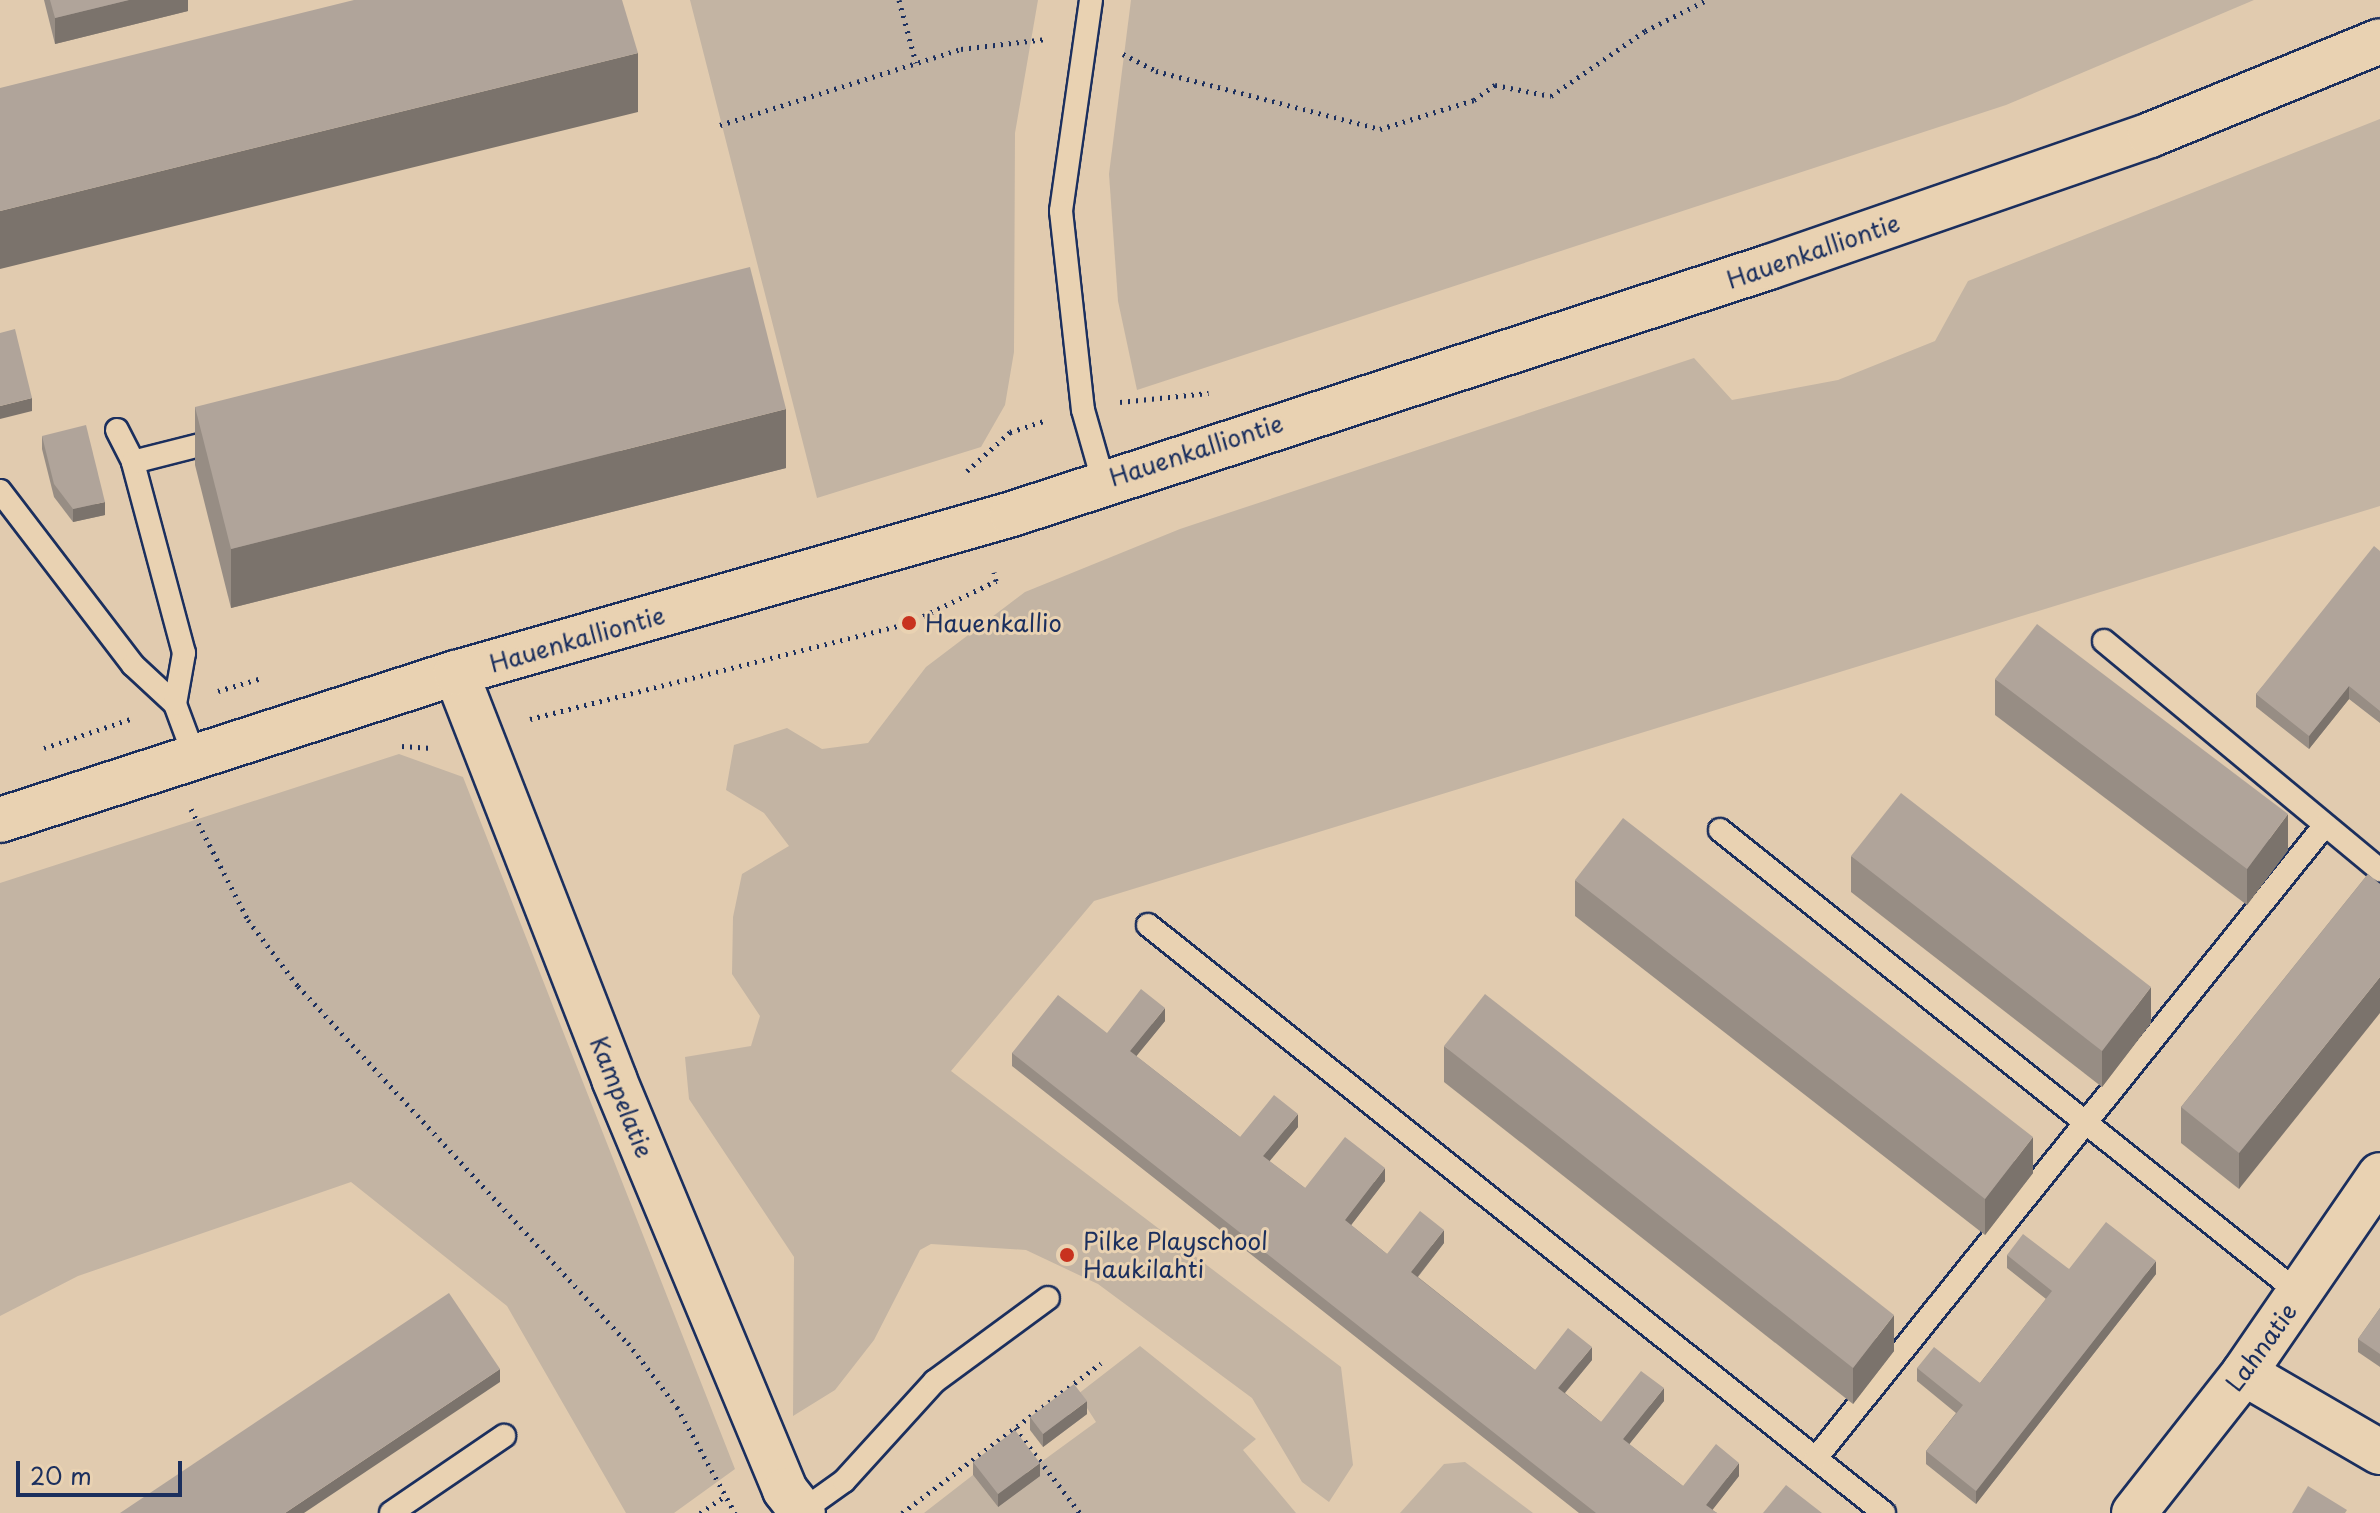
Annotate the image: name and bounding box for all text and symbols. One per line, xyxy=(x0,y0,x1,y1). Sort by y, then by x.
street label: Hauenkalliontie xyxy=(1723,208,1903,294)
street label: Hauenkalliontie xyxy=(1105,408,1287,492)
street label: Hauenkalliontie xyxy=(486,600,668,678)
place label: Hauenkallio xyxy=(925,609,1062,637)
marker: Hauenkallio xyxy=(900,614,918,632)
street label: Kampelatie xyxy=(585,1032,659,1162)
place label: Pilke Playschool Haukilahti xyxy=(1083,1227,1268,1283)
marker: Pilke Playschool Haukilahti xyxy=(1058,1246,1076,1264)
street label: Lahnatie xyxy=(2219,1297,2303,1397)
scale bar xyxy=(20,1445,186,1495)
text: 20 m xyxy=(30,1457,92,1493)

